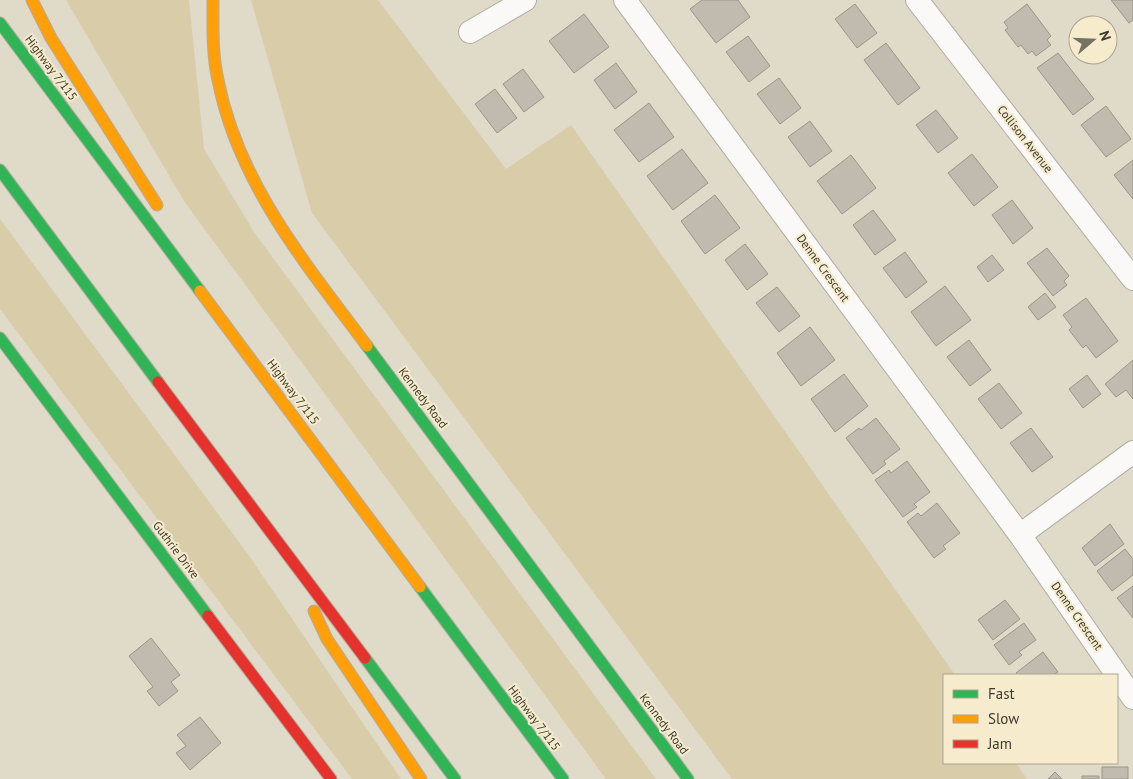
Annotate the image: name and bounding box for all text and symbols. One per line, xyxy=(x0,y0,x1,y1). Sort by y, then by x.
north arrow xyxy=(1068,15,1118,65)
text: N xyxy=(1095,28,1115,43)
street label: Highway 7/115 xyxy=(22,32,81,103)
street label: Collison Avenue xyxy=(994,102,1056,175)
street label: Denne Crescent xyxy=(794,231,853,305)
street label: Highway 7/115 xyxy=(264,356,323,427)
street label: Kennedy Road xyxy=(396,364,451,431)
street label: Guthrie Drive xyxy=(150,518,203,581)
street label: Denne Crescent xyxy=(1048,579,1107,653)
legend xyxy=(943,674,1118,764)
street label: Highway 7/115 xyxy=(505,682,564,753)
text: Fast xyxy=(988,684,1015,703)
street label: Kennedy Road xyxy=(637,690,692,757)
text: Slow xyxy=(988,709,1019,728)
text: Jam xyxy=(987,734,1012,753)

